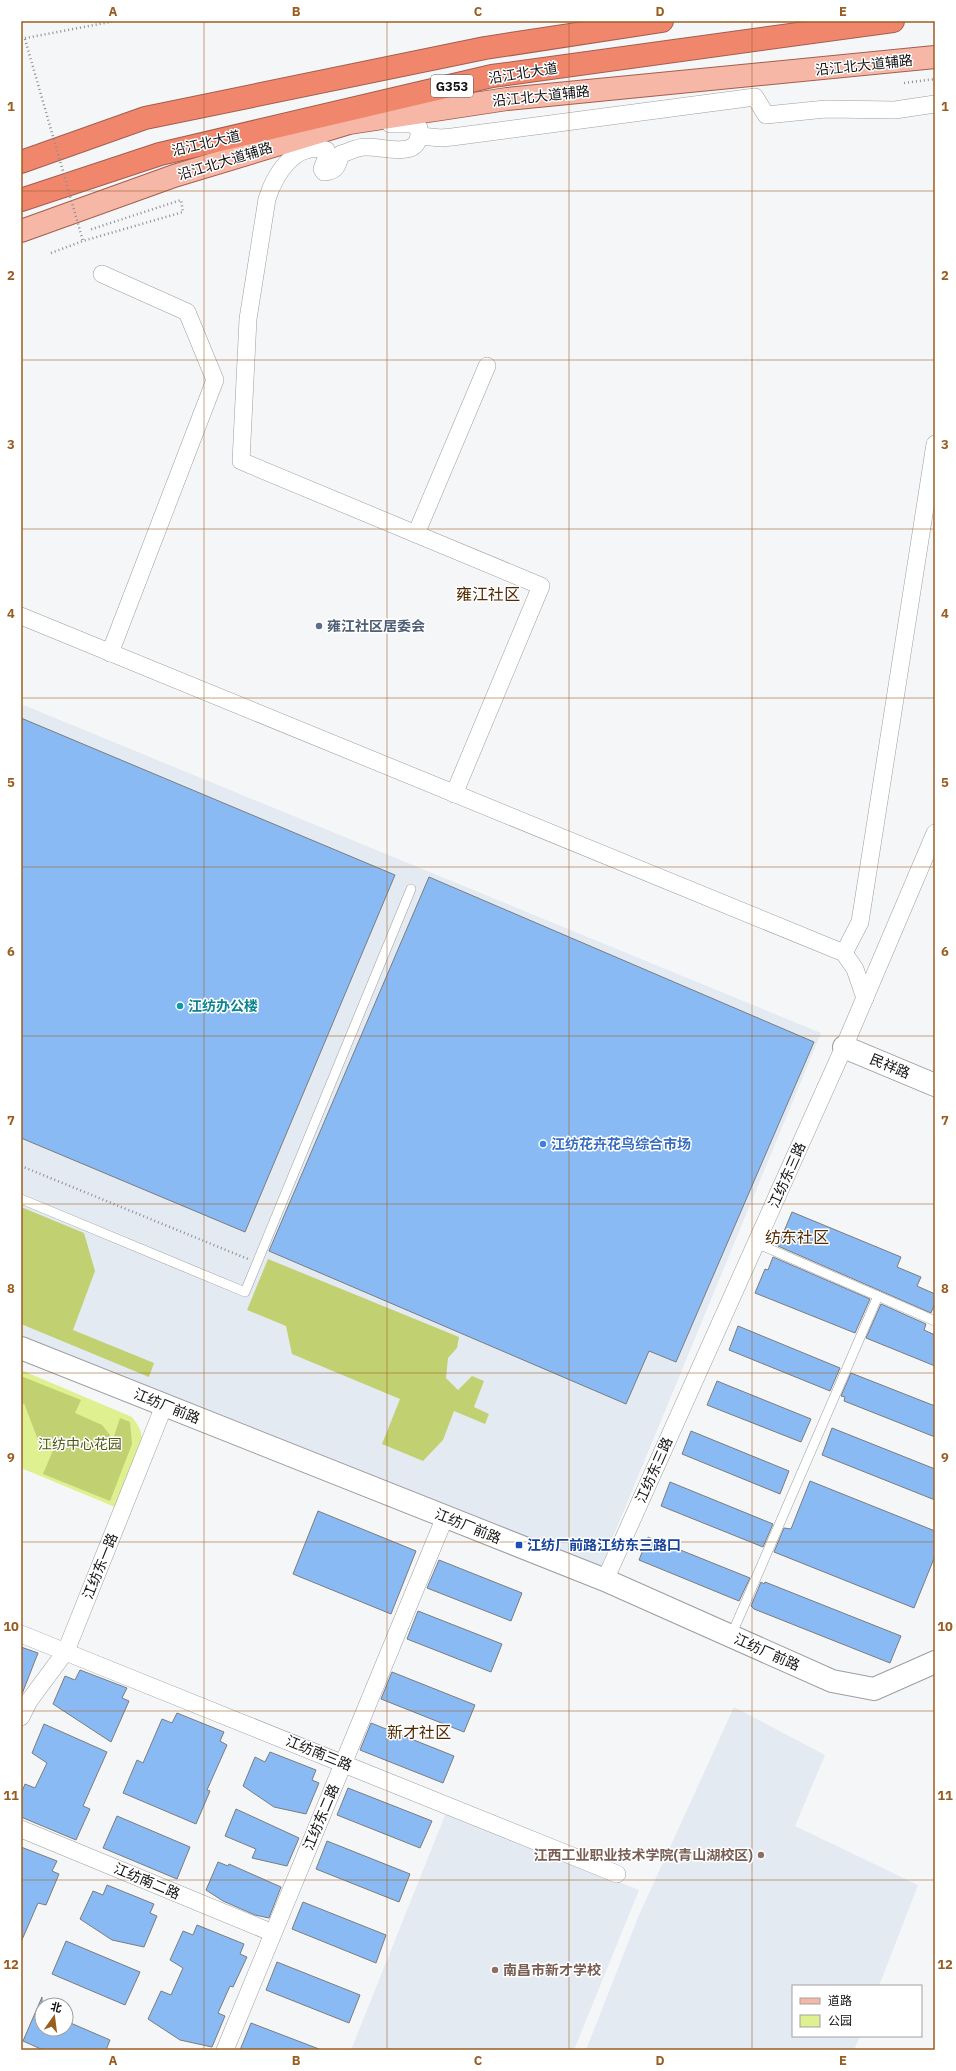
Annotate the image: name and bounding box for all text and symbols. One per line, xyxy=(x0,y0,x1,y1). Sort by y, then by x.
text: A xyxy=(109,3,118,20)
text: B xyxy=(292,3,301,20)
text: C xyxy=(474,3,483,20)
text: D xyxy=(655,3,665,20)
text: E xyxy=(839,3,847,20)
street label: 沿江北大道辅路 xyxy=(814,51,914,79)
street label: 沿江北大道 xyxy=(487,59,559,87)
road number: G353 xyxy=(431,75,473,97)
street label: 沿江北大道辅路 xyxy=(491,82,591,110)
text: 1 xyxy=(7,98,15,115)
text: 1 xyxy=(941,98,949,115)
street label: 沿江北大道 xyxy=(170,126,242,160)
street label: 沿江北大道辅路 xyxy=(176,138,274,184)
text: 2 xyxy=(7,267,15,284)
text: 2 xyxy=(941,267,949,284)
text: 3 xyxy=(7,436,15,453)
text: 3 xyxy=(941,436,949,453)
district label: 雍江社区 xyxy=(456,584,520,604)
text: 4 xyxy=(7,605,15,622)
text: 4 xyxy=(941,605,949,622)
place label: 雍江社区居委会 xyxy=(327,617,425,635)
marker: 雍江社区居委会 xyxy=(314,621,324,631)
text: 5 xyxy=(7,774,15,791)
text: 5 xyxy=(941,774,949,791)
text: 6 xyxy=(7,943,15,960)
text: 6 xyxy=(941,943,949,960)
place label: 江纺办公楼 xyxy=(188,997,258,1015)
marker: 江纺办公楼 xyxy=(175,1001,185,1011)
street label: 民祥路 xyxy=(867,1050,913,1082)
text: 7 xyxy=(7,1112,15,1129)
text: 7 xyxy=(941,1112,949,1129)
place label: 江纺花卉花鸟综合市场 xyxy=(551,1135,691,1153)
marker: 江纺花卉花鸟综合市场 xyxy=(538,1139,548,1149)
street label: 江纺东三路 xyxy=(765,1139,809,1211)
district label: 纺东社区 xyxy=(765,1227,829,1247)
text: 8 xyxy=(7,1280,15,1297)
text: 8 xyxy=(941,1280,949,1297)
street label: 江纺厂前路 xyxy=(131,1385,203,1427)
street label: 江纺东三路 xyxy=(632,1434,676,1506)
park label: 江纺中心花园 xyxy=(38,1435,122,1453)
text: 9 xyxy=(7,1449,15,1466)
text: 9 xyxy=(941,1449,949,1466)
street label: 江纺厂前路 xyxy=(432,1505,504,1547)
street label: 江纺东一路 xyxy=(79,1530,121,1602)
place label: 江纺厂前路江纺东三路口 xyxy=(527,1536,681,1554)
marker: 江纺厂前路江纺东三路口 xyxy=(514,1540,524,1550)
text: 10 xyxy=(3,1618,19,1635)
text: 10 xyxy=(937,1618,953,1635)
street label: 江纺厂前路 xyxy=(731,1630,803,1674)
district label: 新才社区 xyxy=(387,1722,451,1742)
street label: 江纺南三路 xyxy=(283,1732,355,1774)
street label: 江纺东二路 xyxy=(299,1781,343,1853)
text: 11 xyxy=(3,1787,19,1804)
text: 11 xyxy=(937,1787,953,1804)
place label: 江西工业职业技术学院(青山湖校区) xyxy=(534,1846,753,1864)
marker: 江西工业职业技术学院(青山湖校区) xyxy=(756,1850,766,1860)
street label: 江纺南二路 xyxy=(111,1859,183,1903)
text: 12 xyxy=(3,1956,19,1973)
text: 12 xyxy=(937,1956,953,1973)
place label: 南昌市新才学校 xyxy=(503,1961,601,1979)
marker: 南昌市新才学校 xyxy=(490,1965,500,1975)
legend xyxy=(792,1985,922,2037)
text: 道路 xyxy=(828,1993,852,2008)
north arrow xyxy=(34,1997,74,2037)
text: 北 xyxy=(49,1999,63,2015)
text: 公园 xyxy=(828,2013,852,2028)
text: A xyxy=(109,2052,118,2069)
text: B xyxy=(292,2052,301,2069)
text: C xyxy=(474,2052,483,2069)
text: D xyxy=(655,2052,665,2069)
text: E xyxy=(839,2052,847,2069)

